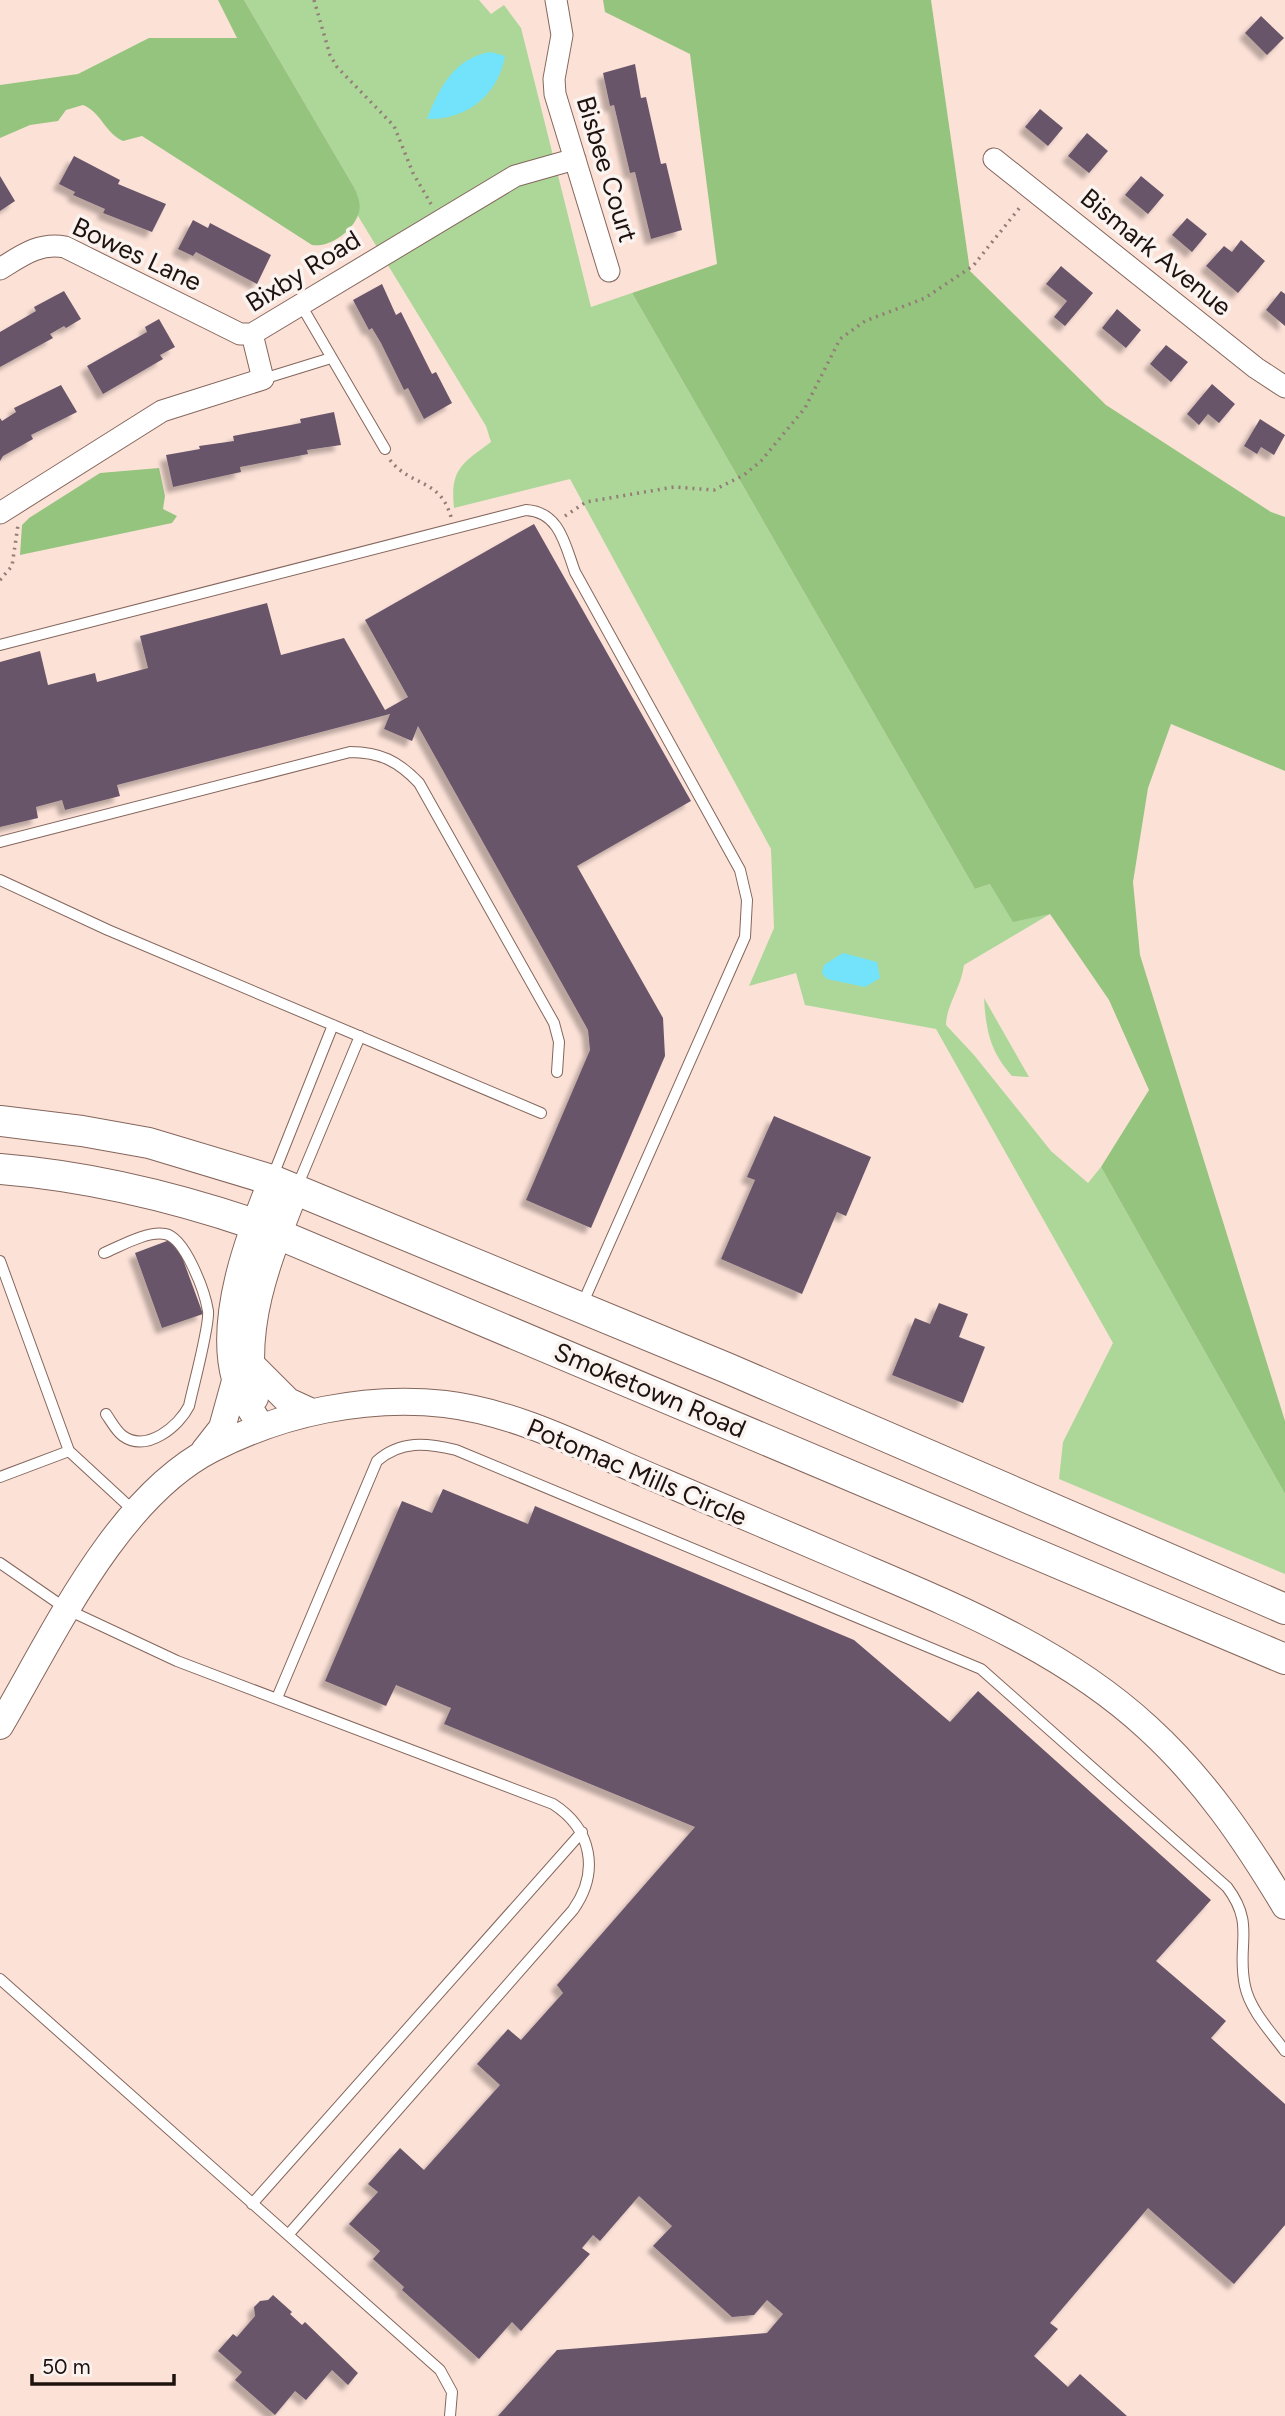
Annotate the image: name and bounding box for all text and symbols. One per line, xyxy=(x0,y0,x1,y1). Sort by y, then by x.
street label: Bisbee Court xyxy=(570,92,644,246)
street label: Bismark Avenue xyxy=(1074,181,1238,323)
street label: Bowes Lane xyxy=(67,210,207,298)
street label: Bixby Road xyxy=(240,223,366,319)
street label: Smoketown Road xyxy=(549,1335,751,1445)
street label: Potomac Mills Circle xyxy=(522,1411,752,1533)
scale bar xyxy=(32,2342,173,2386)
text: 50 m xyxy=(42,2354,91,2379)

